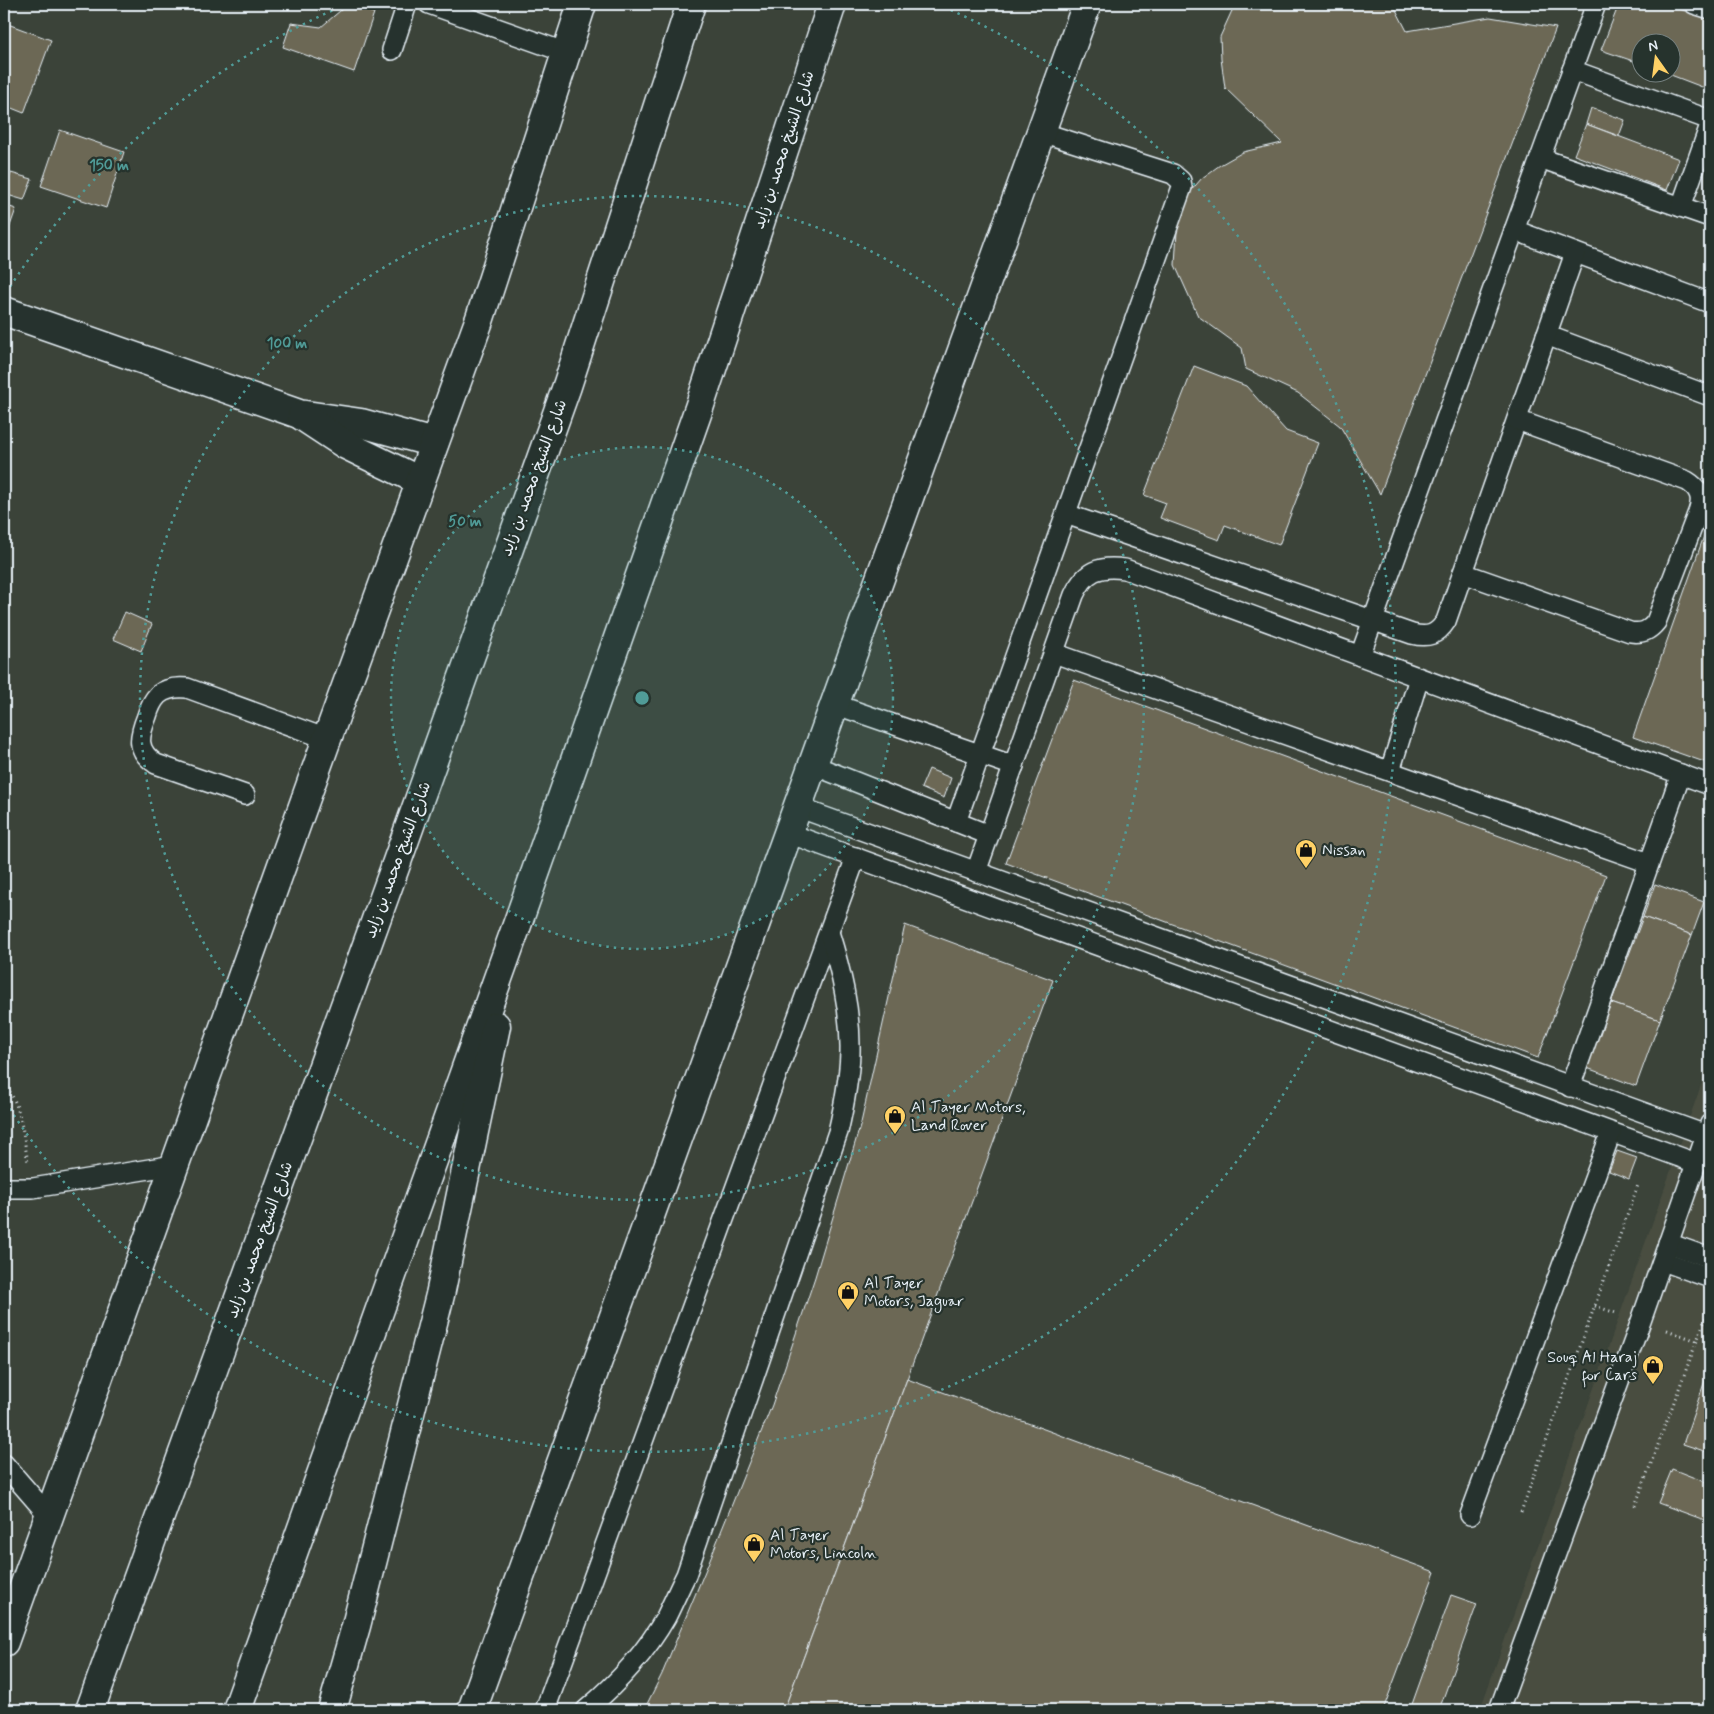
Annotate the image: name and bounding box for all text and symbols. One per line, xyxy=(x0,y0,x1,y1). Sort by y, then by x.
north arrow xyxy=(1632,32,1682,82)
text: N xyxy=(1646,36,1660,56)
street label: شارع الشيخ محمد بن زايد xyxy=(748,68,820,232)
text: 150 m xyxy=(89,156,129,176)
text: 100 m xyxy=(267,334,307,354)
street label: شارع الشيخ محمد بن زايد xyxy=(496,397,572,559)
text: 50 m xyxy=(448,512,482,532)
centre of rings xyxy=(633,689,651,707)
street label: شارع الشيخ محمد بن زايد xyxy=(360,779,436,941)
shop icon: Nissan xyxy=(1294,838,1318,869)
place label: Nissan xyxy=(1322,840,1366,861)
place label: Al Tayer Motors, Land Rover xyxy=(911,1097,1026,1136)
shop icon: Al Tayer Motors, Land Rover xyxy=(883,1104,907,1135)
street label: شارع الشيخ محمد بن زايد xyxy=(222,1159,298,1321)
place label: Al Tayer Motors, Jaguar xyxy=(864,1273,964,1313)
shop icon: Al Tayer Motors, Jaguar xyxy=(836,1280,860,1311)
place label: Souq Al Haraj for Cars xyxy=(1547,1347,1637,1388)
shop icon: Souq Al Haraj for Cars xyxy=(1641,1354,1665,1385)
place label: Al Tayer Motors, Lincoln xyxy=(770,1525,877,1564)
shop icon: Al Tayer Motors, Lincoln xyxy=(742,1532,766,1563)

